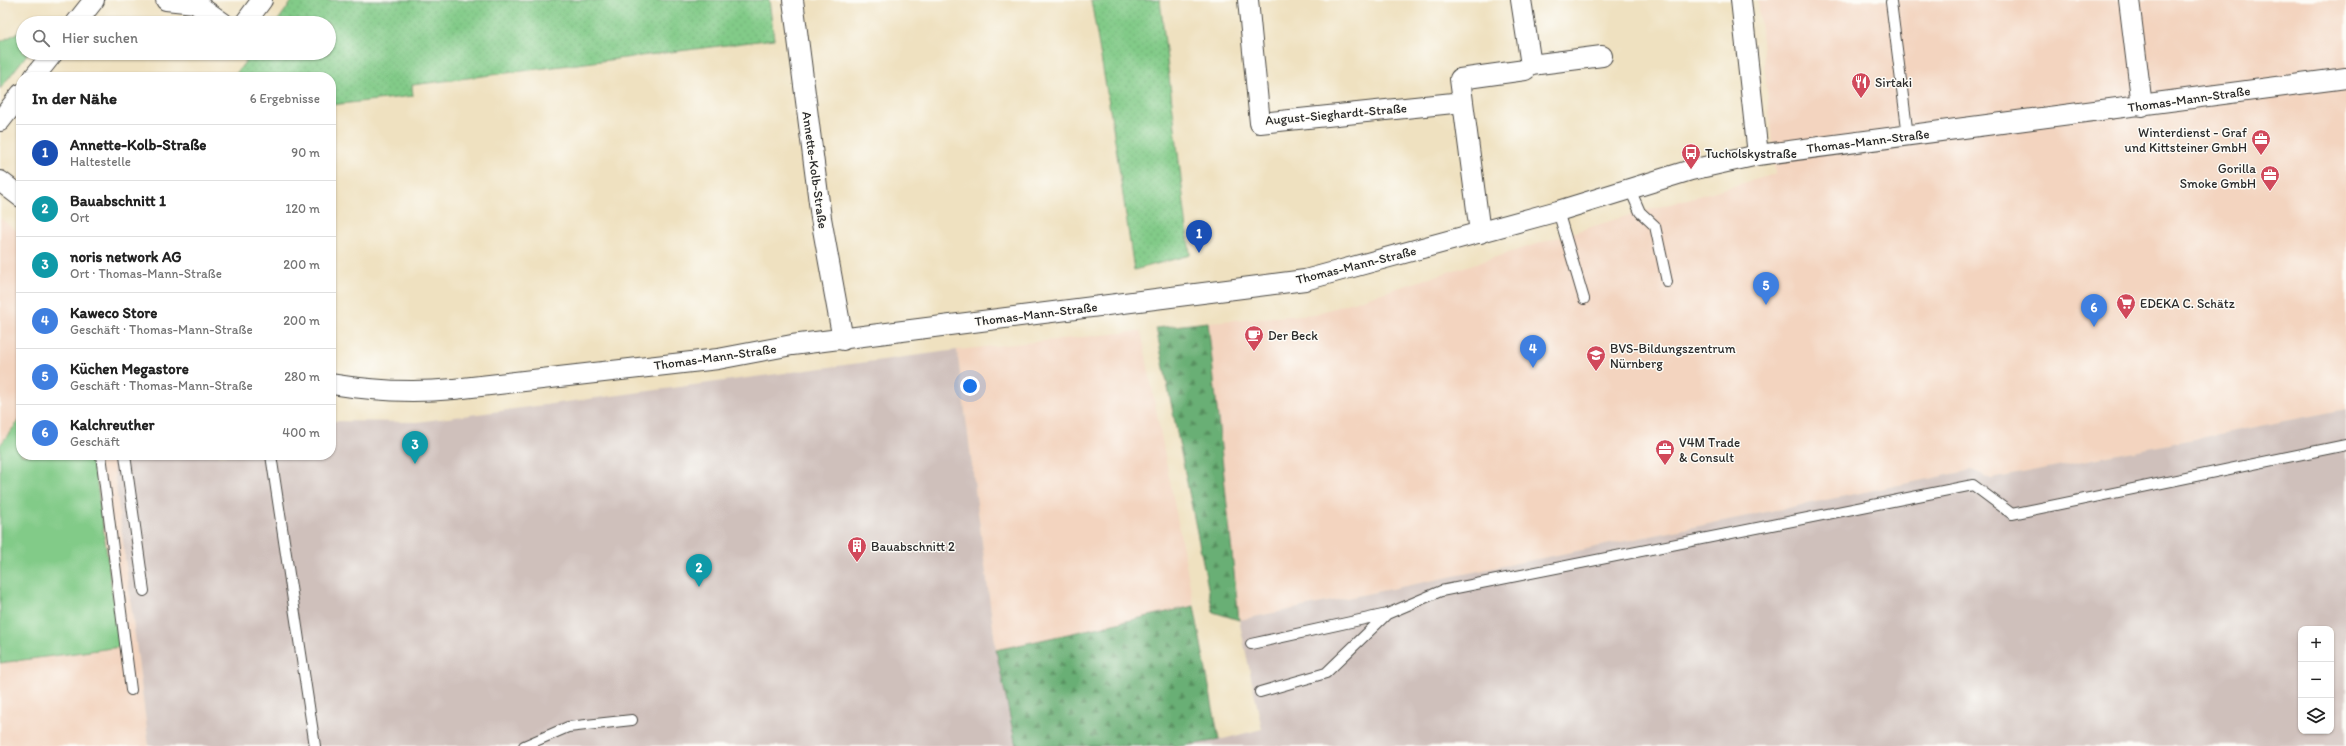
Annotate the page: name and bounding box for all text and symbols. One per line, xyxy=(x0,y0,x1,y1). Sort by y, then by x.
search box xyxy=(16,16,336,60)
icon: search xyxy=(30,27,52,49)
text: Hier suchen xyxy=(62,29,138,47)
restaurant icon: Sirtaki xyxy=(1850,71,1872,99)
place label: Sirtaki xyxy=(1875,75,1912,90)
street label: Thomas-Mann-Straße xyxy=(2127,83,2251,115)
text: In der Nähe xyxy=(32,88,117,108)
text: 6 Ergebnisse xyxy=(250,91,320,106)
street label: August-Sieghardt-Straße xyxy=(1264,100,1408,128)
street label: Annette-Kolb-Straße xyxy=(799,110,831,230)
place label: Winterdienst - Graf und Kittsteiner GmbH xyxy=(2125,125,2247,155)
street label: Thomas-Mann-Straße xyxy=(1806,126,1930,156)
office icon: Winterdienst - Graf und Kittsteiner GmbH xyxy=(2250,128,2272,156)
text: Annette-Kolb-Straße xyxy=(70,136,206,154)
bus stop icon: Tucholskystraße xyxy=(1680,142,1702,170)
text: 1 xyxy=(42,145,48,160)
text: 90 m xyxy=(291,145,320,160)
place label: Tucholskystraße xyxy=(1705,146,1797,161)
text: Haltestelle xyxy=(70,154,131,169)
place label: Gorilla Smoke GmbH xyxy=(2180,161,2256,191)
office icon: Gorilla Smoke GmbH xyxy=(2259,164,2281,192)
text: Bauabschnitt 1 xyxy=(70,192,166,210)
text: 2 xyxy=(42,201,48,216)
text: 120 m xyxy=(285,201,320,216)
text: Ort xyxy=(70,210,89,225)
pin: 1 xyxy=(1186,220,1212,253)
street label: Thomas-Mann-Straße xyxy=(1294,243,1418,287)
text: noris network AG xyxy=(70,248,182,266)
text: 3 xyxy=(41,257,49,272)
text: 200 m xyxy=(283,257,320,272)
text: Ort · Thomas-Mann-Straße xyxy=(70,266,222,281)
pin: 5 xyxy=(1753,272,1779,305)
supermarket icon: EDEKA C. Schätz xyxy=(2115,292,2137,320)
pin: 6 xyxy=(2081,294,2107,327)
place label: EDEKA C. Schätz xyxy=(2140,296,2235,311)
street label: Thomas-Mann-Straße xyxy=(974,299,1098,329)
text: Kaweco Store xyxy=(70,304,157,322)
text: 4 xyxy=(41,313,49,328)
text: 200 m xyxy=(283,313,320,328)
text: Geschäft · Thomas-Mann-Straße xyxy=(70,322,253,337)
cafe icon: Der Beck xyxy=(1243,324,1265,352)
place label: Der Beck xyxy=(1268,328,1318,343)
pin: 4 xyxy=(1520,335,1546,368)
street label: Thomas-Mann-Straße xyxy=(653,341,777,373)
place label: BVS-Bildungszentrum Nürnberg xyxy=(1610,341,1736,371)
school or university icon: BVS-Bildungszentrum Nürnberg xyxy=(1585,344,1607,372)
text: Küchen Megastore xyxy=(70,360,189,378)
text: 5 xyxy=(42,369,48,384)
text: 280 m xyxy=(284,369,320,384)
your location xyxy=(960,376,980,396)
text: Geschäft · Thomas-Mann-Straße xyxy=(70,378,253,393)
text: Kalchreuther xyxy=(70,416,155,434)
text: 6 xyxy=(42,425,48,440)
text: 400 m xyxy=(282,425,320,440)
pin: 3 xyxy=(402,431,428,464)
text: Geschäft xyxy=(70,434,120,449)
place label: V4M Trade & Consult xyxy=(1679,435,1740,465)
office icon: V4M Trade & Consult xyxy=(1654,438,1676,466)
building icon: Bauabschnitt 2 xyxy=(846,535,868,563)
place label: Bauabschnitt 2 xyxy=(871,539,955,554)
pin: 2 xyxy=(686,554,712,587)
map controls xyxy=(2298,626,2334,734)
button: + xyxy=(2298,626,2334,662)
button: − xyxy=(2298,662,2334,698)
button: layers xyxy=(2298,698,2334,734)

